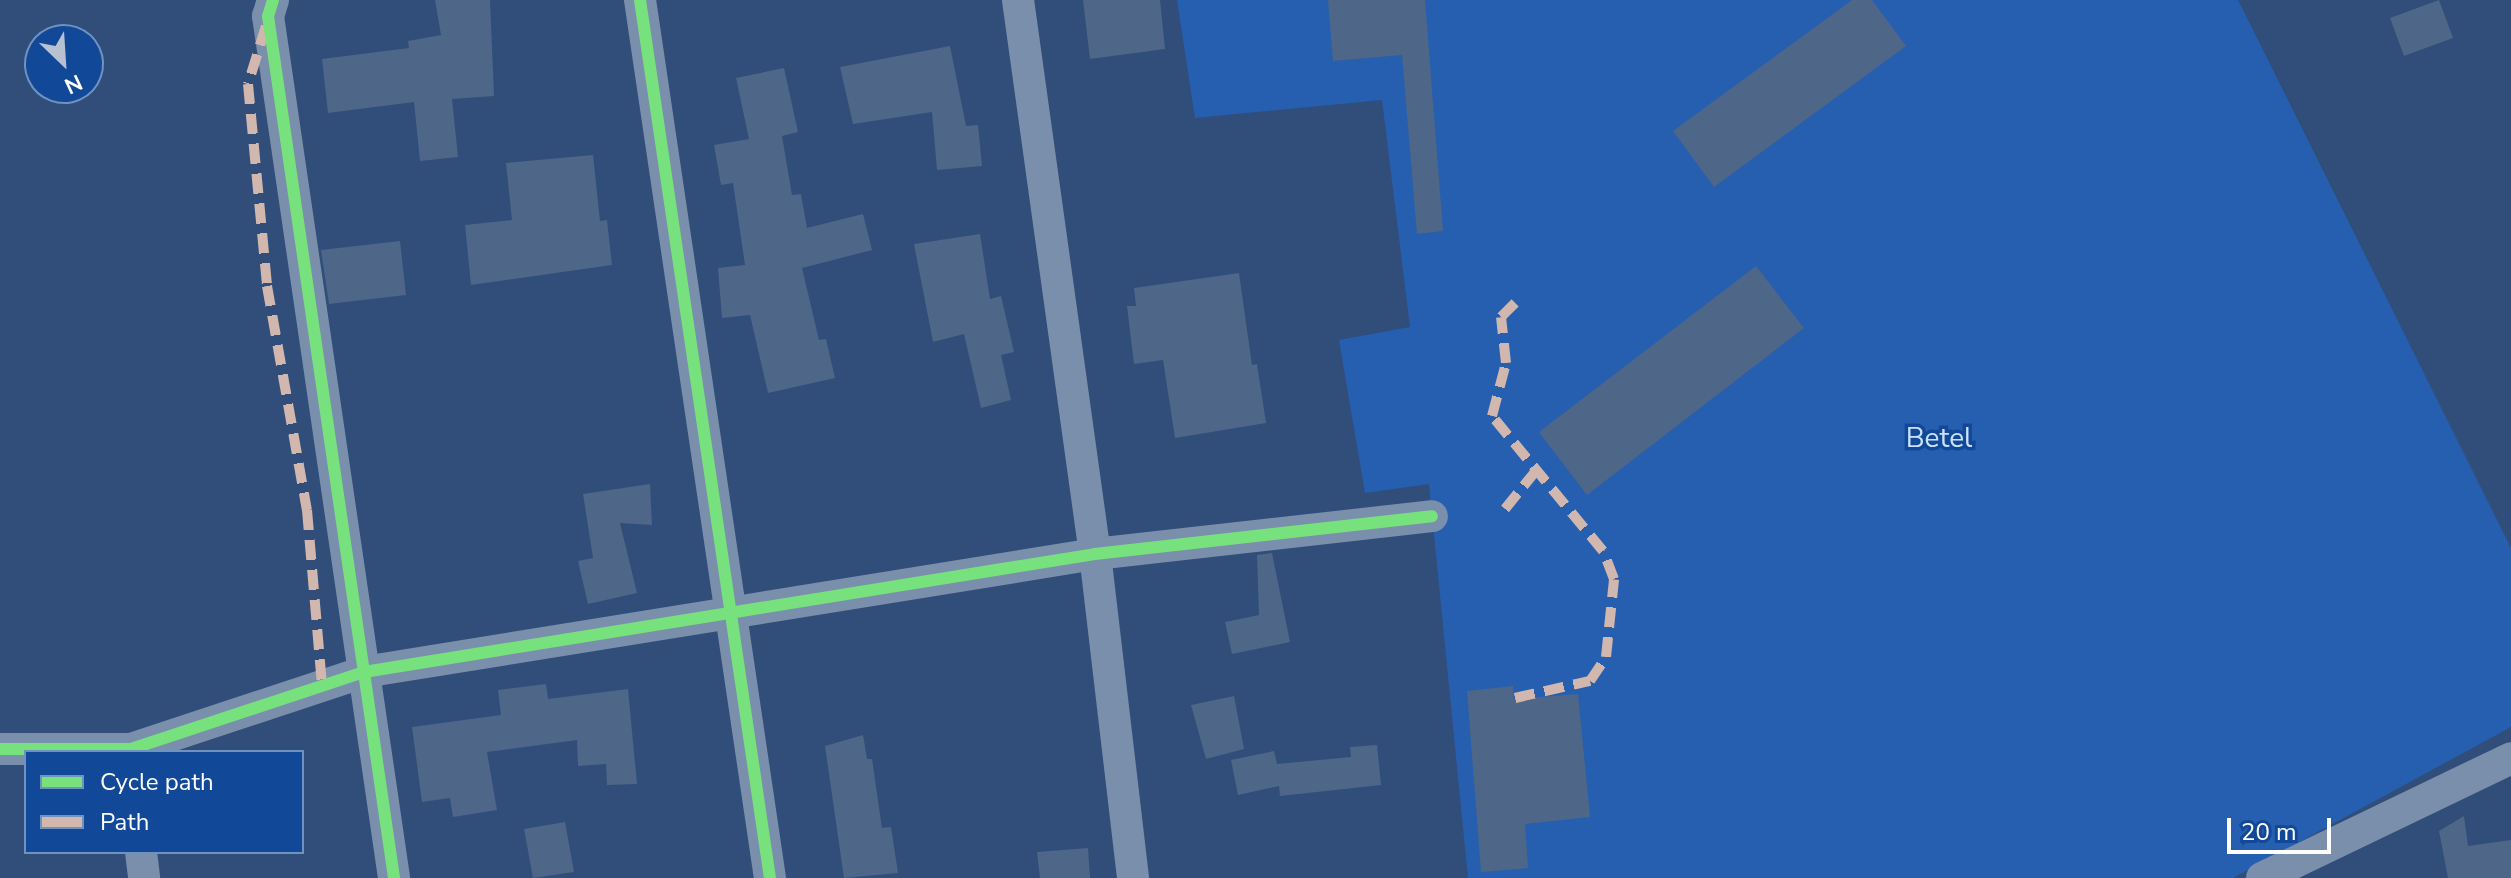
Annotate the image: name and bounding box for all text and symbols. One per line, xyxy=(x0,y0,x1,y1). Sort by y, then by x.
north arrow xyxy=(24,24,104,104)
text: N xyxy=(59,67,87,101)
park label: Betel xyxy=(1906,421,1972,455)
legend xyxy=(24,750,304,854)
text: Cycle path xyxy=(100,766,214,798)
scale bar xyxy=(2231,802,2335,852)
text: Path xyxy=(100,806,149,838)
text: 20 m xyxy=(2241,816,2297,848)

